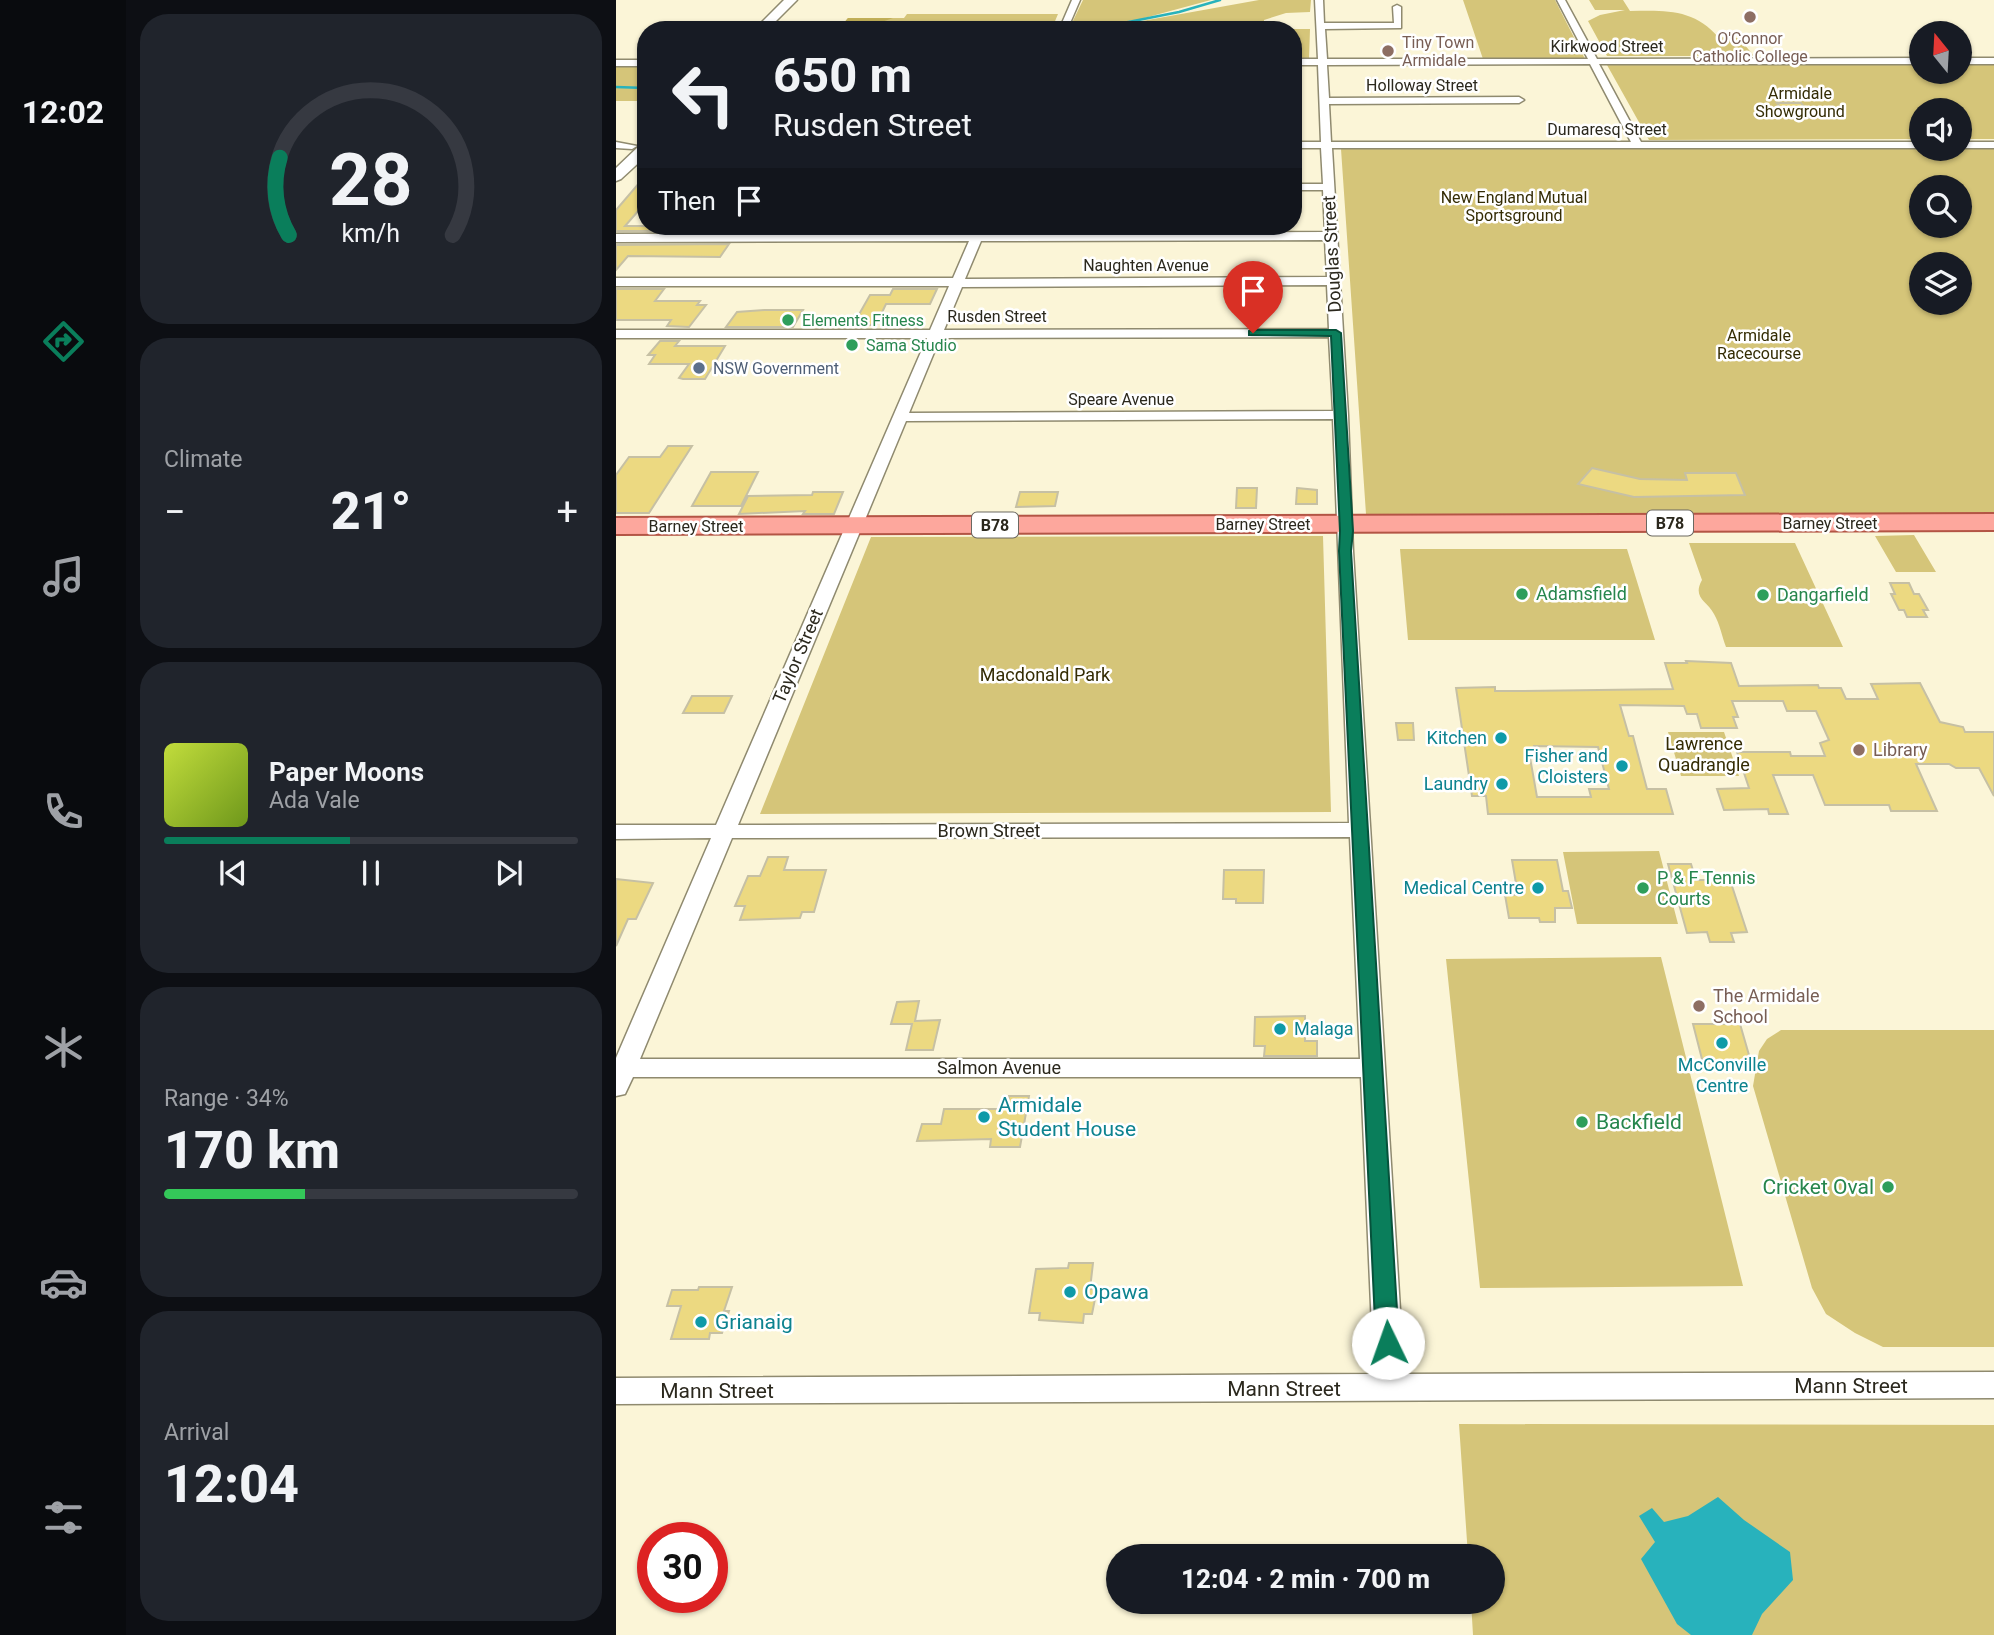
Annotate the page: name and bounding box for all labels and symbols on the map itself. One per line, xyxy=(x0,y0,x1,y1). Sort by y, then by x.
marker: O'Connor Catholic College xyxy=(1742,9,1758,25)
north arrow xyxy=(1909,21,1972,84)
place label: O'Connor Catholic College xyxy=(1692,29,1808,66)
place label: Tiny Town Armidale xyxy=(1402,33,1474,70)
street label: Kirkwood Street xyxy=(1551,37,1663,56)
marker: Tiny Town Armidale xyxy=(1380,43,1396,59)
street label: Holloway Street xyxy=(1366,76,1478,95)
park label: Armidale Showground xyxy=(1755,84,1845,121)
street label: Dumaresq Street xyxy=(1547,120,1667,139)
park label: New England Mutual Sportsground xyxy=(1441,188,1587,225)
street label: Douglas Street xyxy=(1318,195,1345,313)
street label: Naughten Avenue xyxy=(1083,256,1209,275)
pin xyxy=(1223,261,1283,333)
street label: Rusden Street xyxy=(947,307,1047,326)
place label: Elements Fitness xyxy=(802,311,924,330)
marker: Elements Fitness xyxy=(780,312,796,328)
park label: Armidale Racecourse xyxy=(1717,326,1801,363)
place label: Sama Studio xyxy=(866,336,957,355)
marker: Sama Studio xyxy=(844,337,860,353)
place label: NSW Government xyxy=(713,359,839,378)
marker: NSW Government xyxy=(691,360,707,376)
street label: Speare Avenue xyxy=(1068,390,1174,409)
road number: B78 xyxy=(1647,510,1693,536)
road number: B78 xyxy=(972,512,1018,538)
street label: Barney Street xyxy=(1782,514,1878,533)
street label: Barney Street xyxy=(1215,515,1311,534)
street label: Barney Street xyxy=(648,517,744,536)
place label: Adamsfield xyxy=(1536,583,1627,604)
place label: Dangarfield xyxy=(1777,584,1869,605)
marker: Adamsfield xyxy=(1514,586,1530,602)
marker: Dangarfield xyxy=(1755,587,1771,603)
street label: Taylor Street xyxy=(768,605,827,706)
park label: Macdonald Park xyxy=(980,664,1111,685)
place label: Kitchen xyxy=(1427,727,1487,748)
marker: Kitchen xyxy=(1493,730,1509,746)
park label: Lawrence Quadrangle xyxy=(1658,733,1750,775)
place label: Library xyxy=(1873,739,1928,760)
marker: Library xyxy=(1851,742,1867,758)
place label: Fisher and Cloisters xyxy=(1524,745,1608,787)
marker: Fisher and Cloisters xyxy=(1614,758,1630,774)
place label: Laundry xyxy=(1424,773,1488,794)
marker: Laundry xyxy=(1494,776,1510,792)
street label: Brown Street xyxy=(938,820,1041,841)
place label: P & F Tennis Courts xyxy=(1657,867,1756,909)
place label: Medical Centre xyxy=(1404,877,1524,898)
marker: Medical Centre xyxy=(1530,880,1546,896)
marker: P & F Tennis Courts xyxy=(1635,880,1651,896)
place label: The Armidale School xyxy=(1713,985,1820,1027)
marker: The Armidale School xyxy=(1691,998,1707,1014)
place label: Malaga xyxy=(1294,1018,1354,1039)
marker: Malaga xyxy=(1272,1021,1288,1037)
marker: McConville Centre xyxy=(1714,1035,1730,1051)
place label: McConville Centre xyxy=(1678,1054,1766,1096)
street label: Salmon Avenue xyxy=(937,1057,1061,1078)
place label: Armidale Student House xyxy=(998,1093,1136,1141)
marker: Armidale Student House xyxy=(976,1109,992,1125)
place label: Backfield xyxy=(1596,1110,1682,1134)
marker: Backfield xyxy=(1574,1114,1590,1130)
place label: Cricket Oval xyxy=(1762,1175,1874,1199)
marker: Cricket Oval xyxy=(1880,1179,1896,1195)
place label: Opawa xyxy=(1084,1280,1149,1304)
marker: Opawa xyxy=(1062,1284,1078,1300)
position arrow xyxy=(1351,1306,1425,1380)
place label: Grianaig xyxy=(715,1310,793,1334)
marker: Grianaig xyxy=(693,1314,709,1330)
street label: Mann Street xyxy=(1794,1374,1908,1398)
street label: Mann Street xyxy=(1227,1377,1341,1401)
street label: Mann Street xyxy=(660,1379,774,1403)
speed limit sign: 30 xyxy=(637,1522,728,1613)

